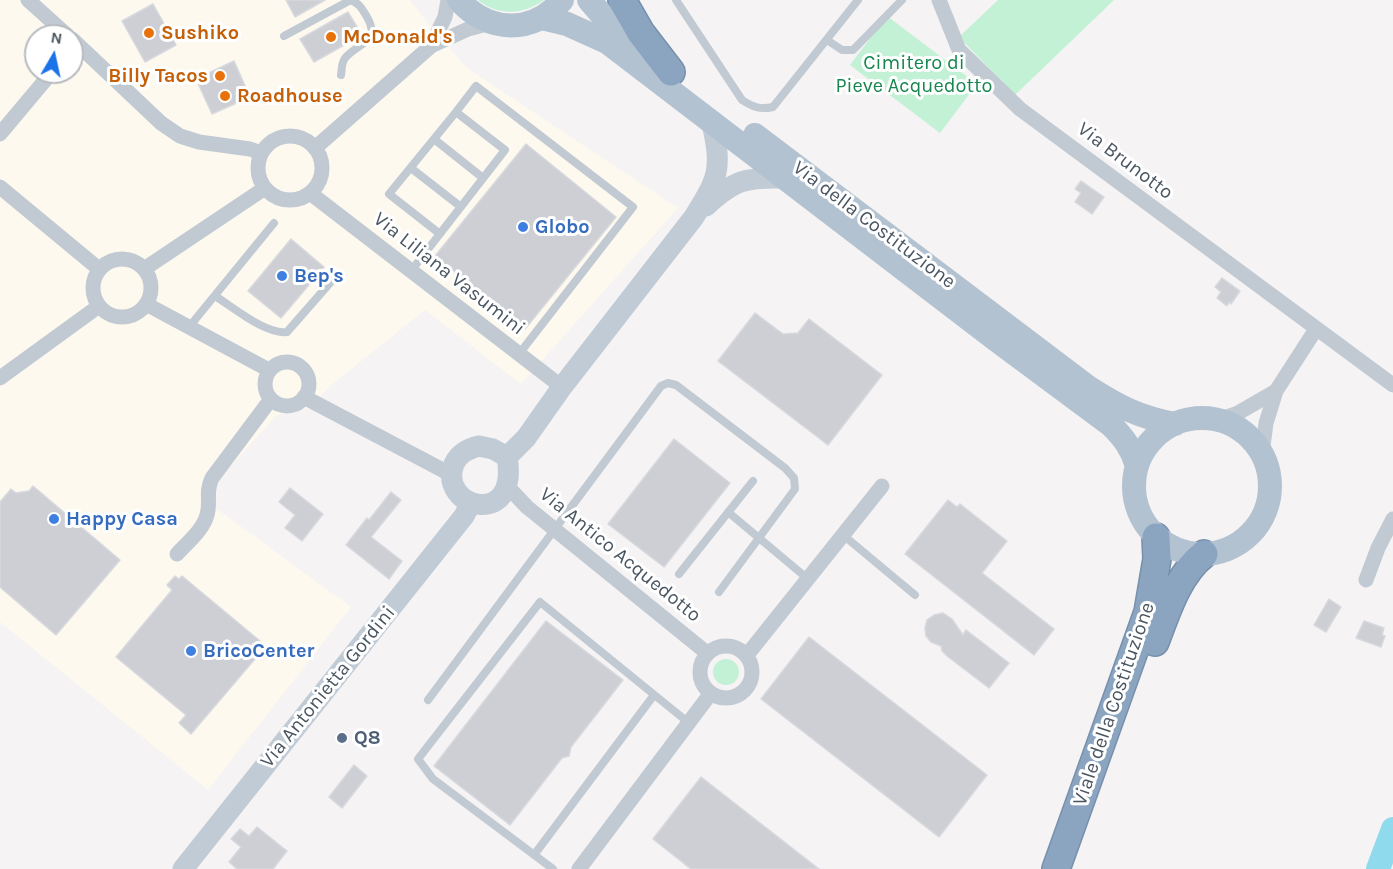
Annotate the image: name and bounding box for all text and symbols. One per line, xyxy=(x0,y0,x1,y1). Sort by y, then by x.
place label: Sushiko xyxy=(161,21,239,45)
north arrow xyxy=(24,24,84,84)
place label: McDonald's xyxy=(343,25,453,49)
marker: Sushiko xyxy=(142,26,156,40)
text: N xyxy=(49,27,64,48)
marker: McDonald's xyxy=(324,30,338,44)
park label: Cimitero di Pieve Acquedotto xyxy=(836,51,992,98)
place label: Billy Tacos xyxy=(108,64,208,88)
marker: Billy Tacos xyxy=(213,69,227,83)
place label: Roadhouse xyxy=(237,84,343,108)
marker: Roadhouse xyxy=(218,89,232,103)
street label: Via Brunotto xyxy=(1072,117,1178,205)
street label: Via della Costituzione xyxy=(788,156,960,294)
street label: Via Liliana Vasumini xyxy=(368,207,530,341)
place label: Globo xyxy=(535,215,590,239)
marker: Globo xyxy=(516,220,530,234)
place label: Bep's xyxy=(294,264,344,288)
marker: Bep's xyxy=(275,269,289,283)
street label: Via Antico Acquedotto xyxy=(534,483,706,627)
place label: Happy Casa xyxy=(66,507,178,531)
marker: Happy Casa xyxy=(47,512,61,526)
street label: Viale della Costituzione xyxy=(1068,599,1160,809)
street label: Via Antonietta Gordini xyxy=(255,601,401,773)
place label: BricoCenter xyxy=(203,639,314,663)
marker: BricoCenter xyxy=(184,644,198,658)
place label: Q8 xyxy=(354,726,381,750)
marker: Q8 xyxy=(335,731,349,745)

